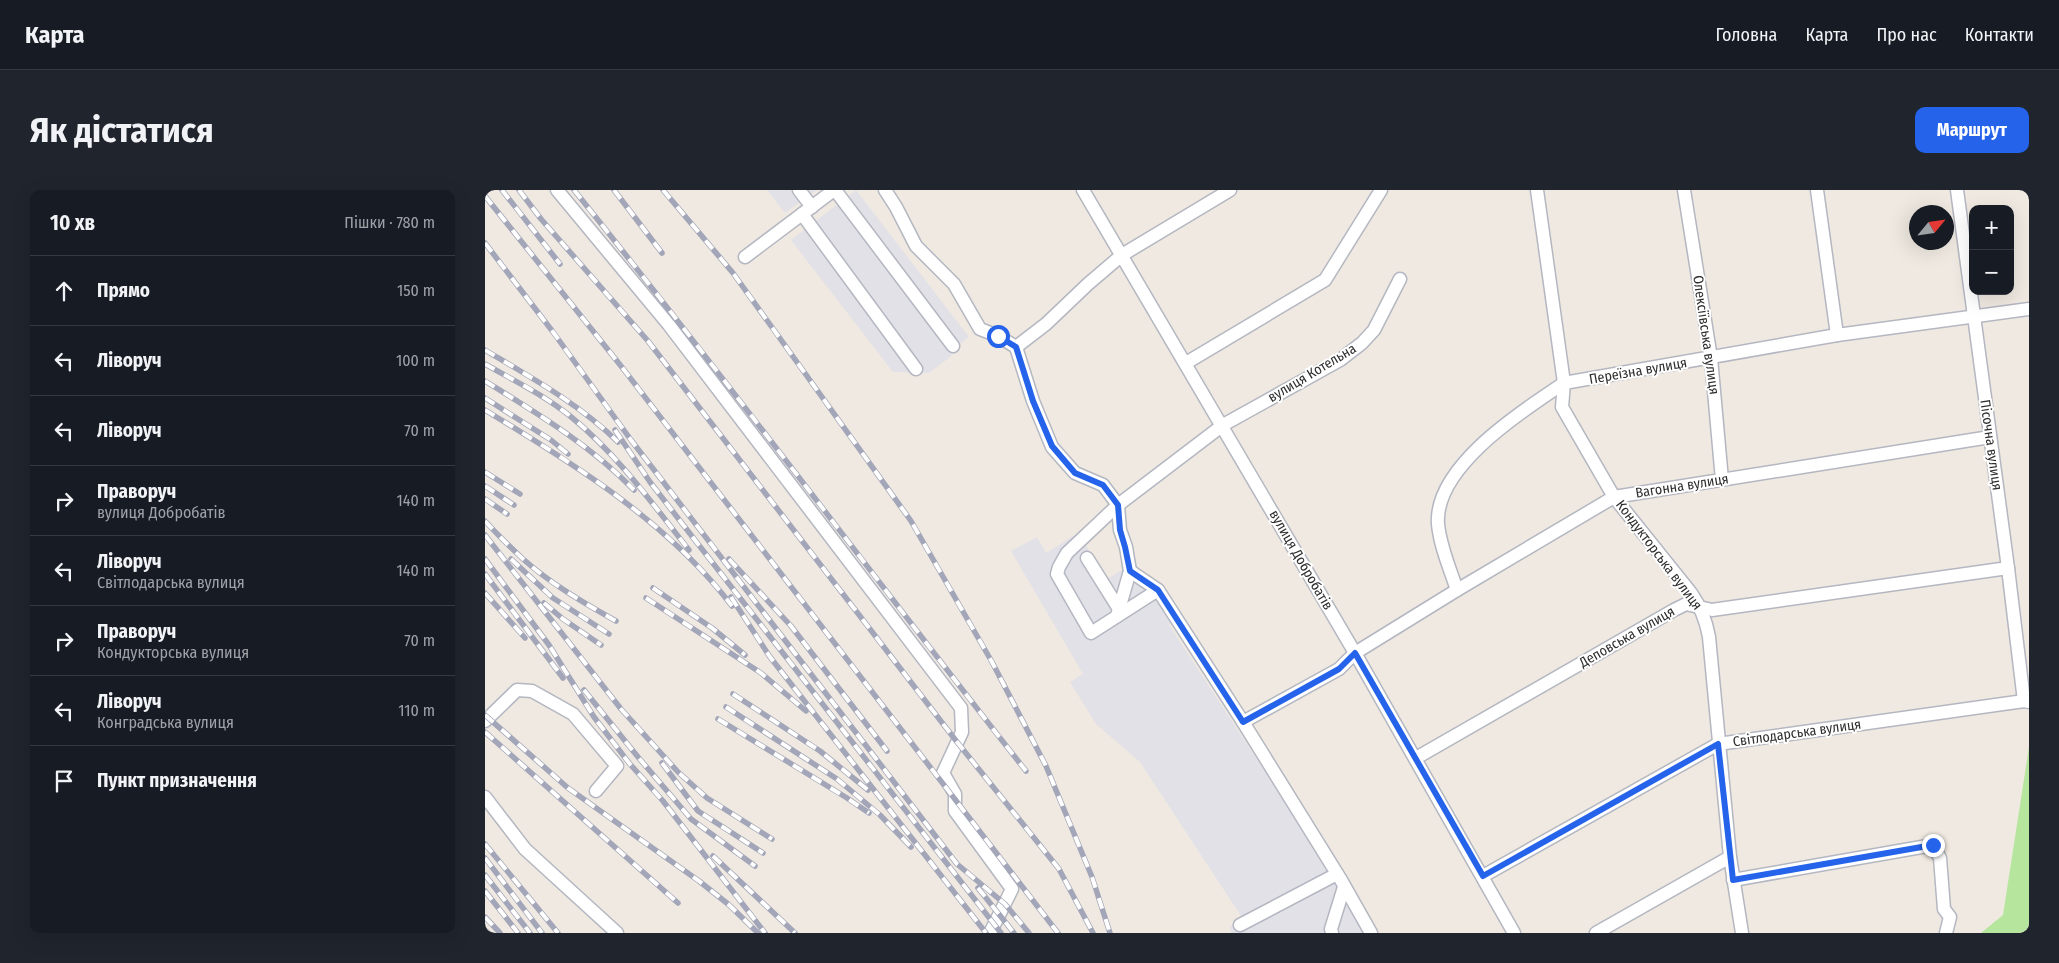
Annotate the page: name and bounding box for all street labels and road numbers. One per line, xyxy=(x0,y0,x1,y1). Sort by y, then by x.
street label: Олексіївська вулиця xyxy=(1689,274,1723,396)
street label: вулиця Котельна xyxy=(1265,340,1359,406)
street label: Переїзна вулиця xyxy=(1588,354,1688,388)
street label: Пісочна вулиця xyxy=(1976,398,2006,492)
street label: Вагонна вулиця xyxy=(1634,470,1730,502)
street label: Кондукторська вулиця xyxy=(1612,497,1706,613)
street label: вулиця Добробатів xyxy=(1266,507,1336,613)
street label: Деповська вулиця xyxy=(1575,603,1678,672)
street label: Світлодарська вулиця xyxy=(1732,716,1862,750)

